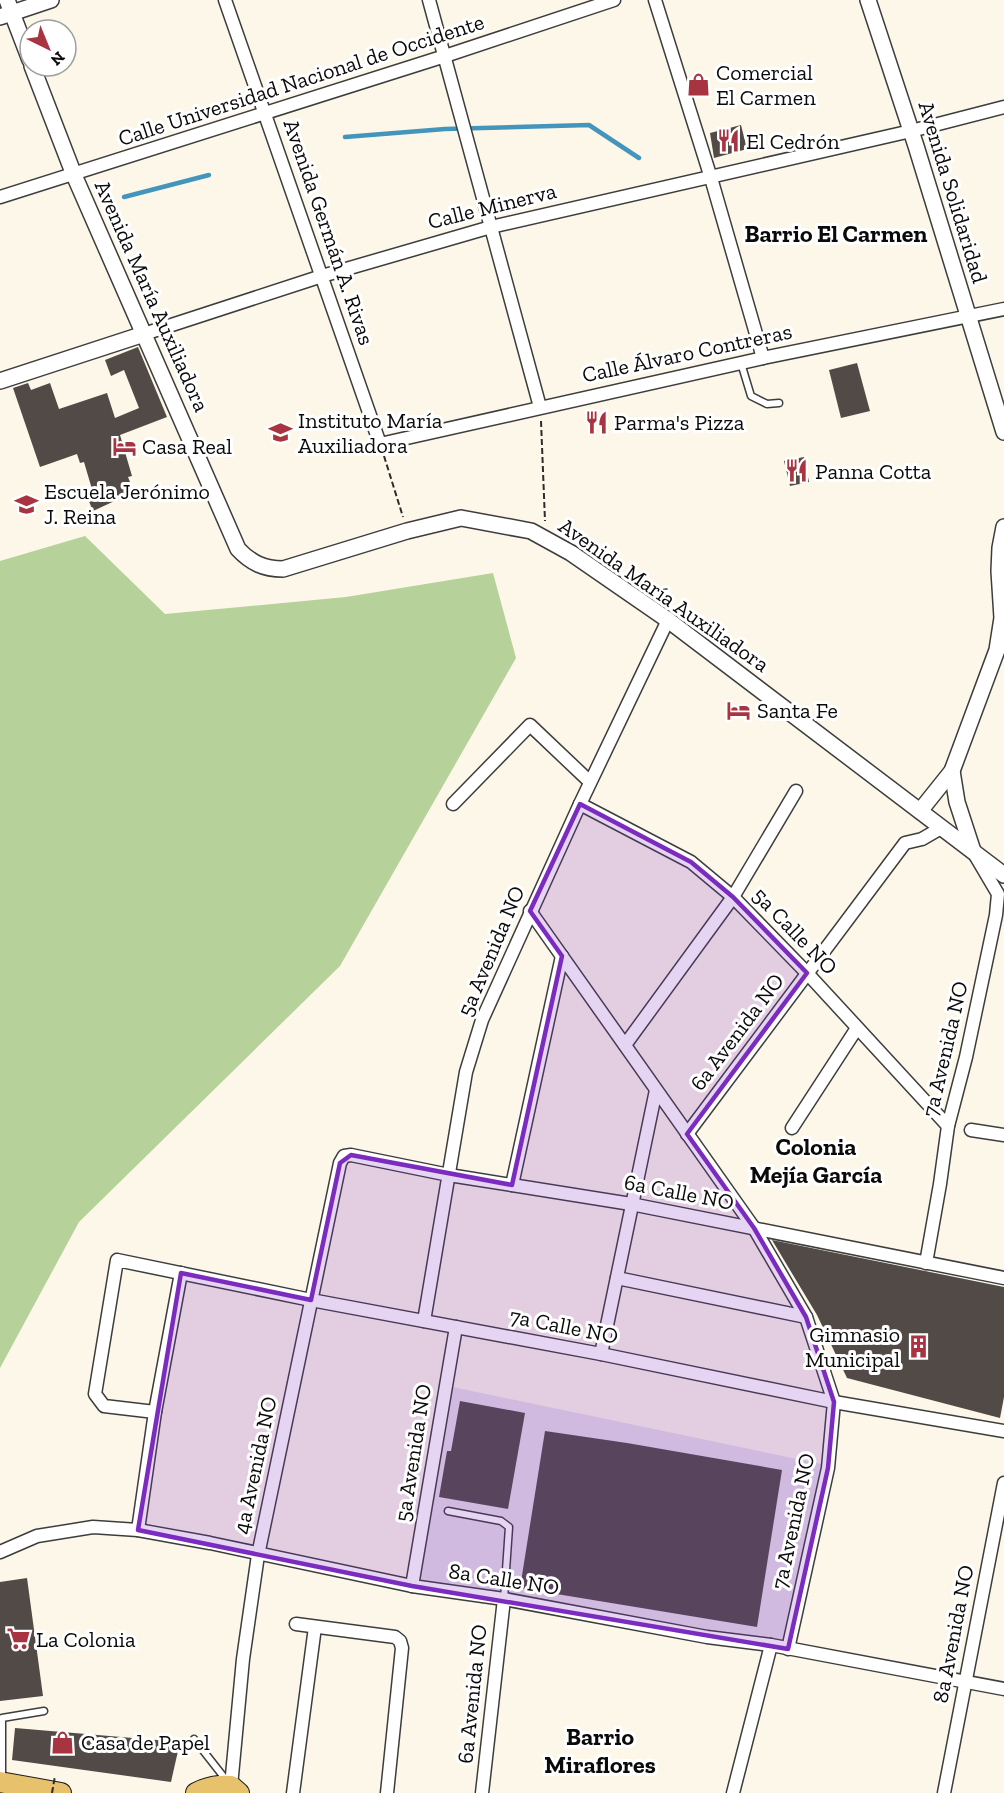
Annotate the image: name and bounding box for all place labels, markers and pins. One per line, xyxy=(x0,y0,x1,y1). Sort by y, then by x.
place label: Comercial El Carmen xyxy=(716,59,816,111)
shop icon: Comercial El Carmen xyxy=(685,72,711,98)
restaurant icon: El Cedrón xyxy=(715,128,741,154)
place label: El Cedrón xyxy=(746,128,840,155)
place label: Instituto María Auxiliadora xyxy=(298,407,443,459)
restaurant icon: Parma's Pizza xyxy=(583,409,609,435)
place label: Parma's Pizza xyxy=(614,409,745,436)
school or university icon: Instituto María Auxiliadora xyxy=(267,420,293,446)
hotel icon: Casa Real xyxy=(111,433,137,459)
place label: Casa Real xyxy=(142,433,232,460)
restaurant icon: Panna Cotta xyxy=(784,458,810,484)
place label: Panna Cotta xyxy=(815,458,932,485)
place label: Escuela Jerónimo J. Reina xyxy=(44,478,210,530)
school or university icon: Escuela Jerónimo J. Reina xyxy=(13,491,39,517)
hotel icon: Santa Fe xyxy=(726,697,752,723)
place label: Santa Fe xyxy=(757,697,838,724)
place label: Gimnasio Municipal xyxy=(805,1321,900,1373)
building icon: Gimnasio Municipal xyxy=(905,1334,931,1360)
supermarket icon: La Colonia xyxy=(5,1626,31,1652)
place label: La Colonia xyxy=(36,1626,136,1653)
shop icon: Casa de Papel xyxy=(50,1729,76,1755)
place label: Casa de Papel xyxy=(81,1729,210,1756)

